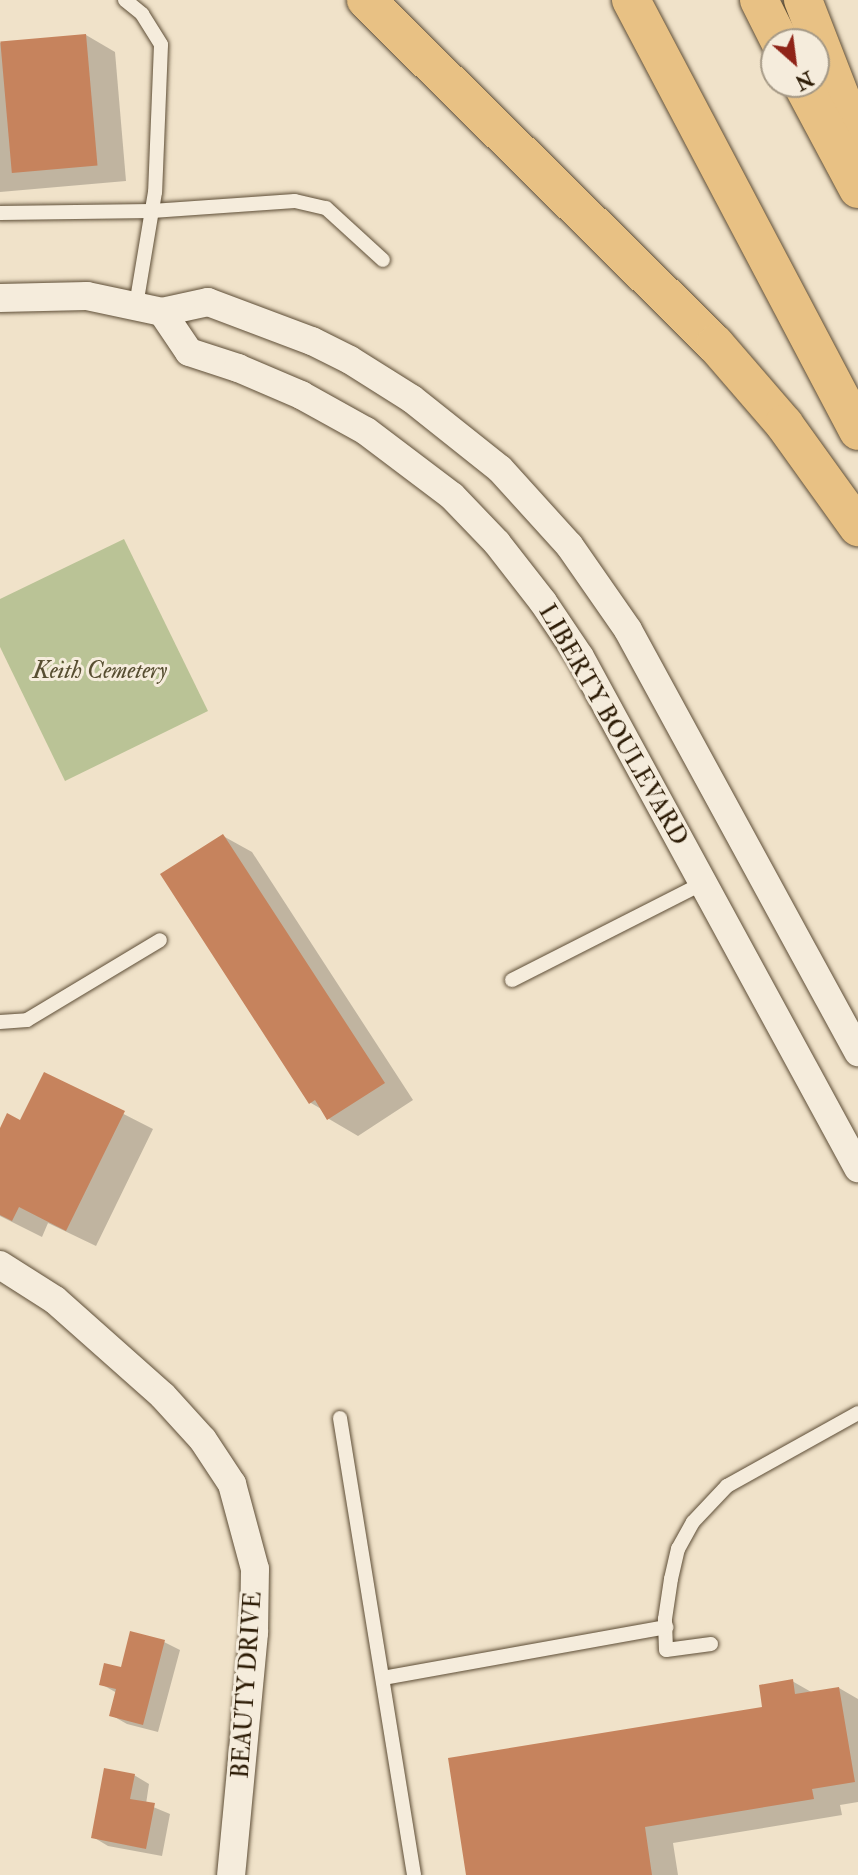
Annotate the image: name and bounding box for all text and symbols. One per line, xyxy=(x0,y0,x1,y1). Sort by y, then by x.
north arrow xyxy=(760,28,830,98)
text: N xyxy=(791,65,817,94)
street label: LIBERTY BOULEVARD xyxy=(532,599,694,851)
park label: Keith Cemetery xyxy=(33,657,167,685)
street label: BEAUTY DRIVE xyxy=(226,1590,268,1780)

